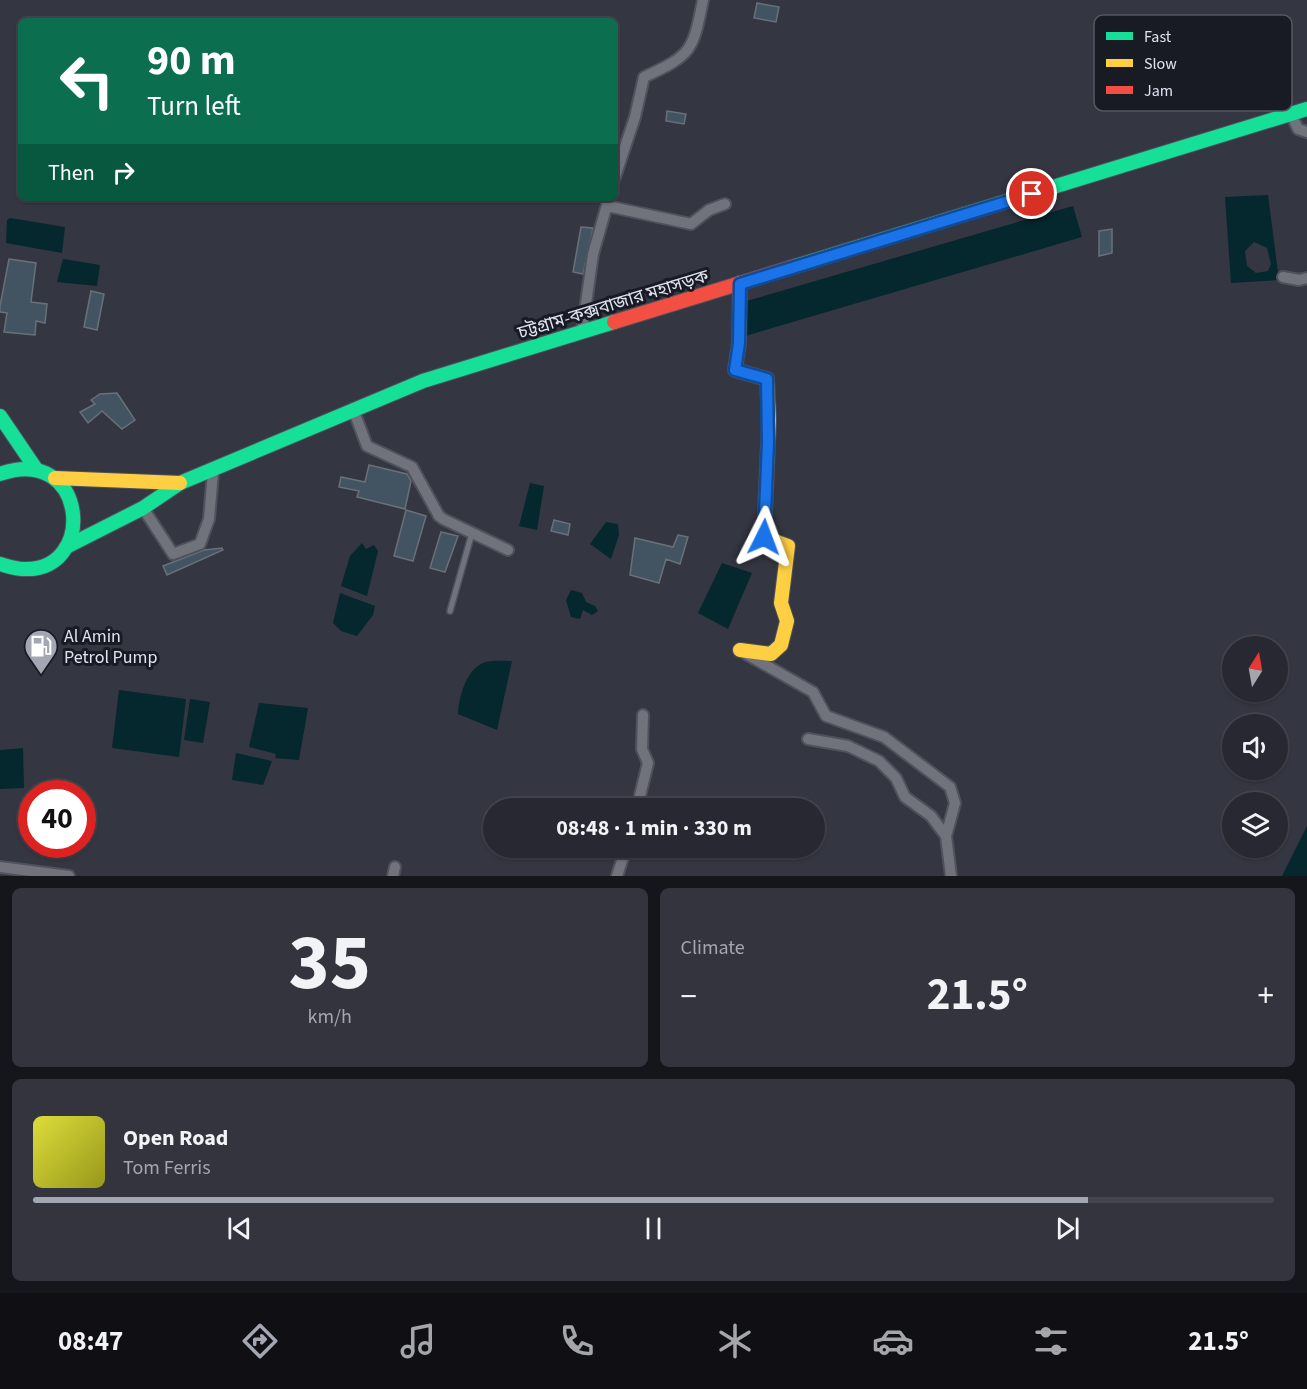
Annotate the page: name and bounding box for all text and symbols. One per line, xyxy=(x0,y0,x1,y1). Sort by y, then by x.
legend xyxy=(1094,15,1292,111)
text: Fast xyxy=(1144,26,1172,48)
text: 90 m xyxy=(147,31,236,91)
icon: left xyxy=(48,42,126,120)
text: Slow xyxy=(1144,53,1177,75)
text: Jam xyxy=(1144,80,1173,102)
text: Turn left xyxy=(147,87,241,126)
icon: right xyxy=(107,156,140,189)
text: Then xyxy=(48,157,95,189)
pin xyxy=(1006,168,1057,219)
icon: arrive xyxy=(1015,177,1048,210)
street label: চট্টগ্রাম-কক্সবাজার মহাসড়ক xyxy=(514,263,712,346)
position arrow xyxy=(732,505,796,569)
place label: Al Amin Petrol Pump xyxy=(64,624,158,670)
fuel station icon: Al Amin Petrol Pump xyxy=(23,628,59,675)
north arrow xyxy=(1222,636,1288,702)
map controls xyxy=(1222,636,1288,858)
button: sound xyxy=(1222,714,1288,780)
speed limit sign: 40 xyxy=(18,780,96,858)
button: layers xyxy=(1222,792,1288,858)
text: 08:48 · 1 min · 330 m xyxy=(556,812,752,844)
text: 35 xyxy=(289,908,371,1019)
text: Climate xyxy=(681,934,745,962)
text: 21.5° xyxy=(927,963,1028,1027)
text: − xyxy=(681,973,697,1020)
text: + xyxy=(1258,973,1274,1020)
text: km/h xyxy=(308,1003,352,1031)
text: Open Road xyxy=(123,1122,228,1154)
text: Tom Ferris xyxy=(123,1154,211,1182)
icon: previous xyxy=(223,1212,256,1245)
icon: pause xyxy=(637,1212,670,1245)
icon: next xyxy=(1051,1212,1084,1245)
icon: directions xyxy=(239,1320,281,1362)
icon: music xyxy=(397,1320,439,1362)
icon: phone xyxy=(556,1320,598,1362)
icon: climate xyxy=(714,1320,756,1362)
icon: car xyxy=(872,1320,914,1362)
icon: filters xyxy=(1030,1320,1072,1362)
text: 08:47 xyxy=(58,1322,123,1361)
text: 21.5° xyxy=(1188,1322,1249,1361)

